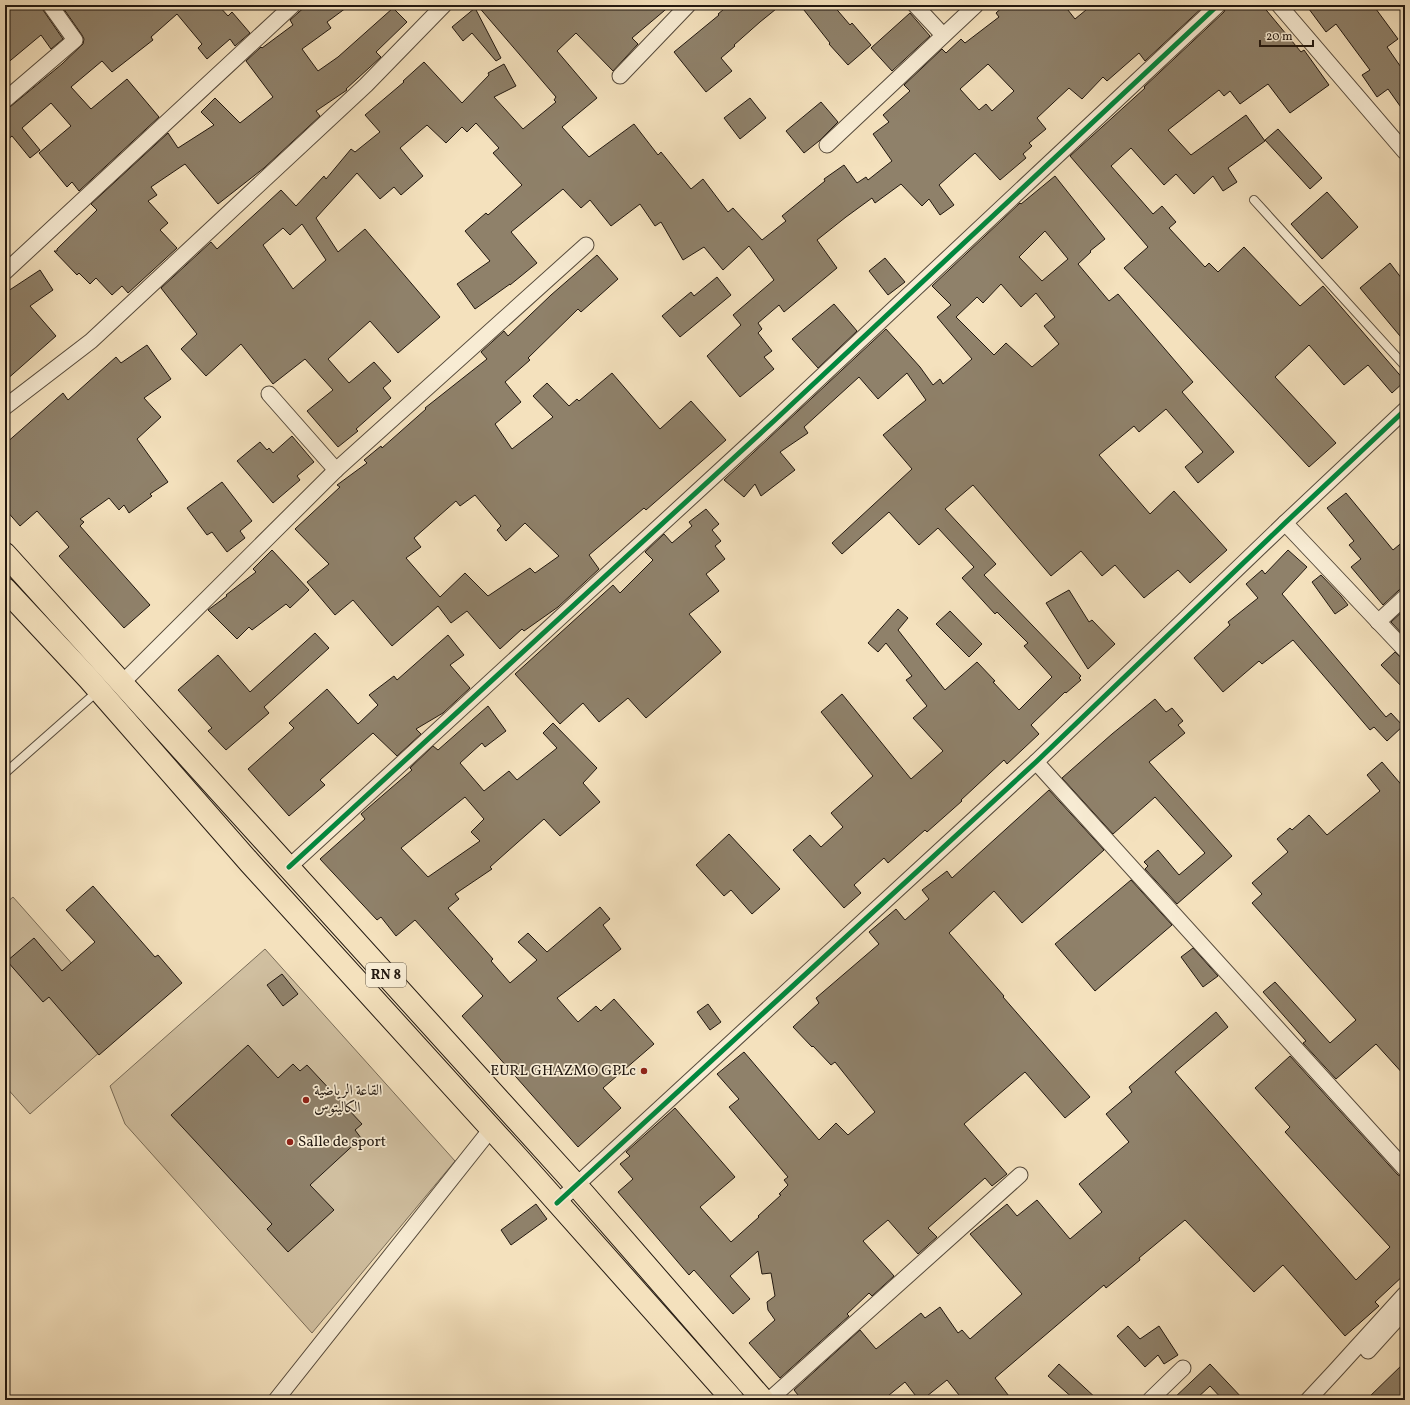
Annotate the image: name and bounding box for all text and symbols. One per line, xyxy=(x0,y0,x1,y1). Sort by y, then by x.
scale bar xyxy=(1260,22,1313,48)
text: 20 m xyxy=(1266,29,1293,45)
road number: RN 8 xyxy=(366,963,406,987)
place label: EURL GHAZMO GPLc xyxy=(490,1061,636,1082)
marker: EURL GHAZMO GPLc xyxy=(639,1066,649,1076)
place label: القاعة الرياضية الكاليتوس xyxy=(314,1081,382,1119)
marker: القاعة الرياضية الكاليتوس xyxy=(301,1095,311,1105)
place label: Salle de sport xyxy=(298,1132,386,1153)
marker: Salle de sport xyxy=(285,1137,295,1147)

